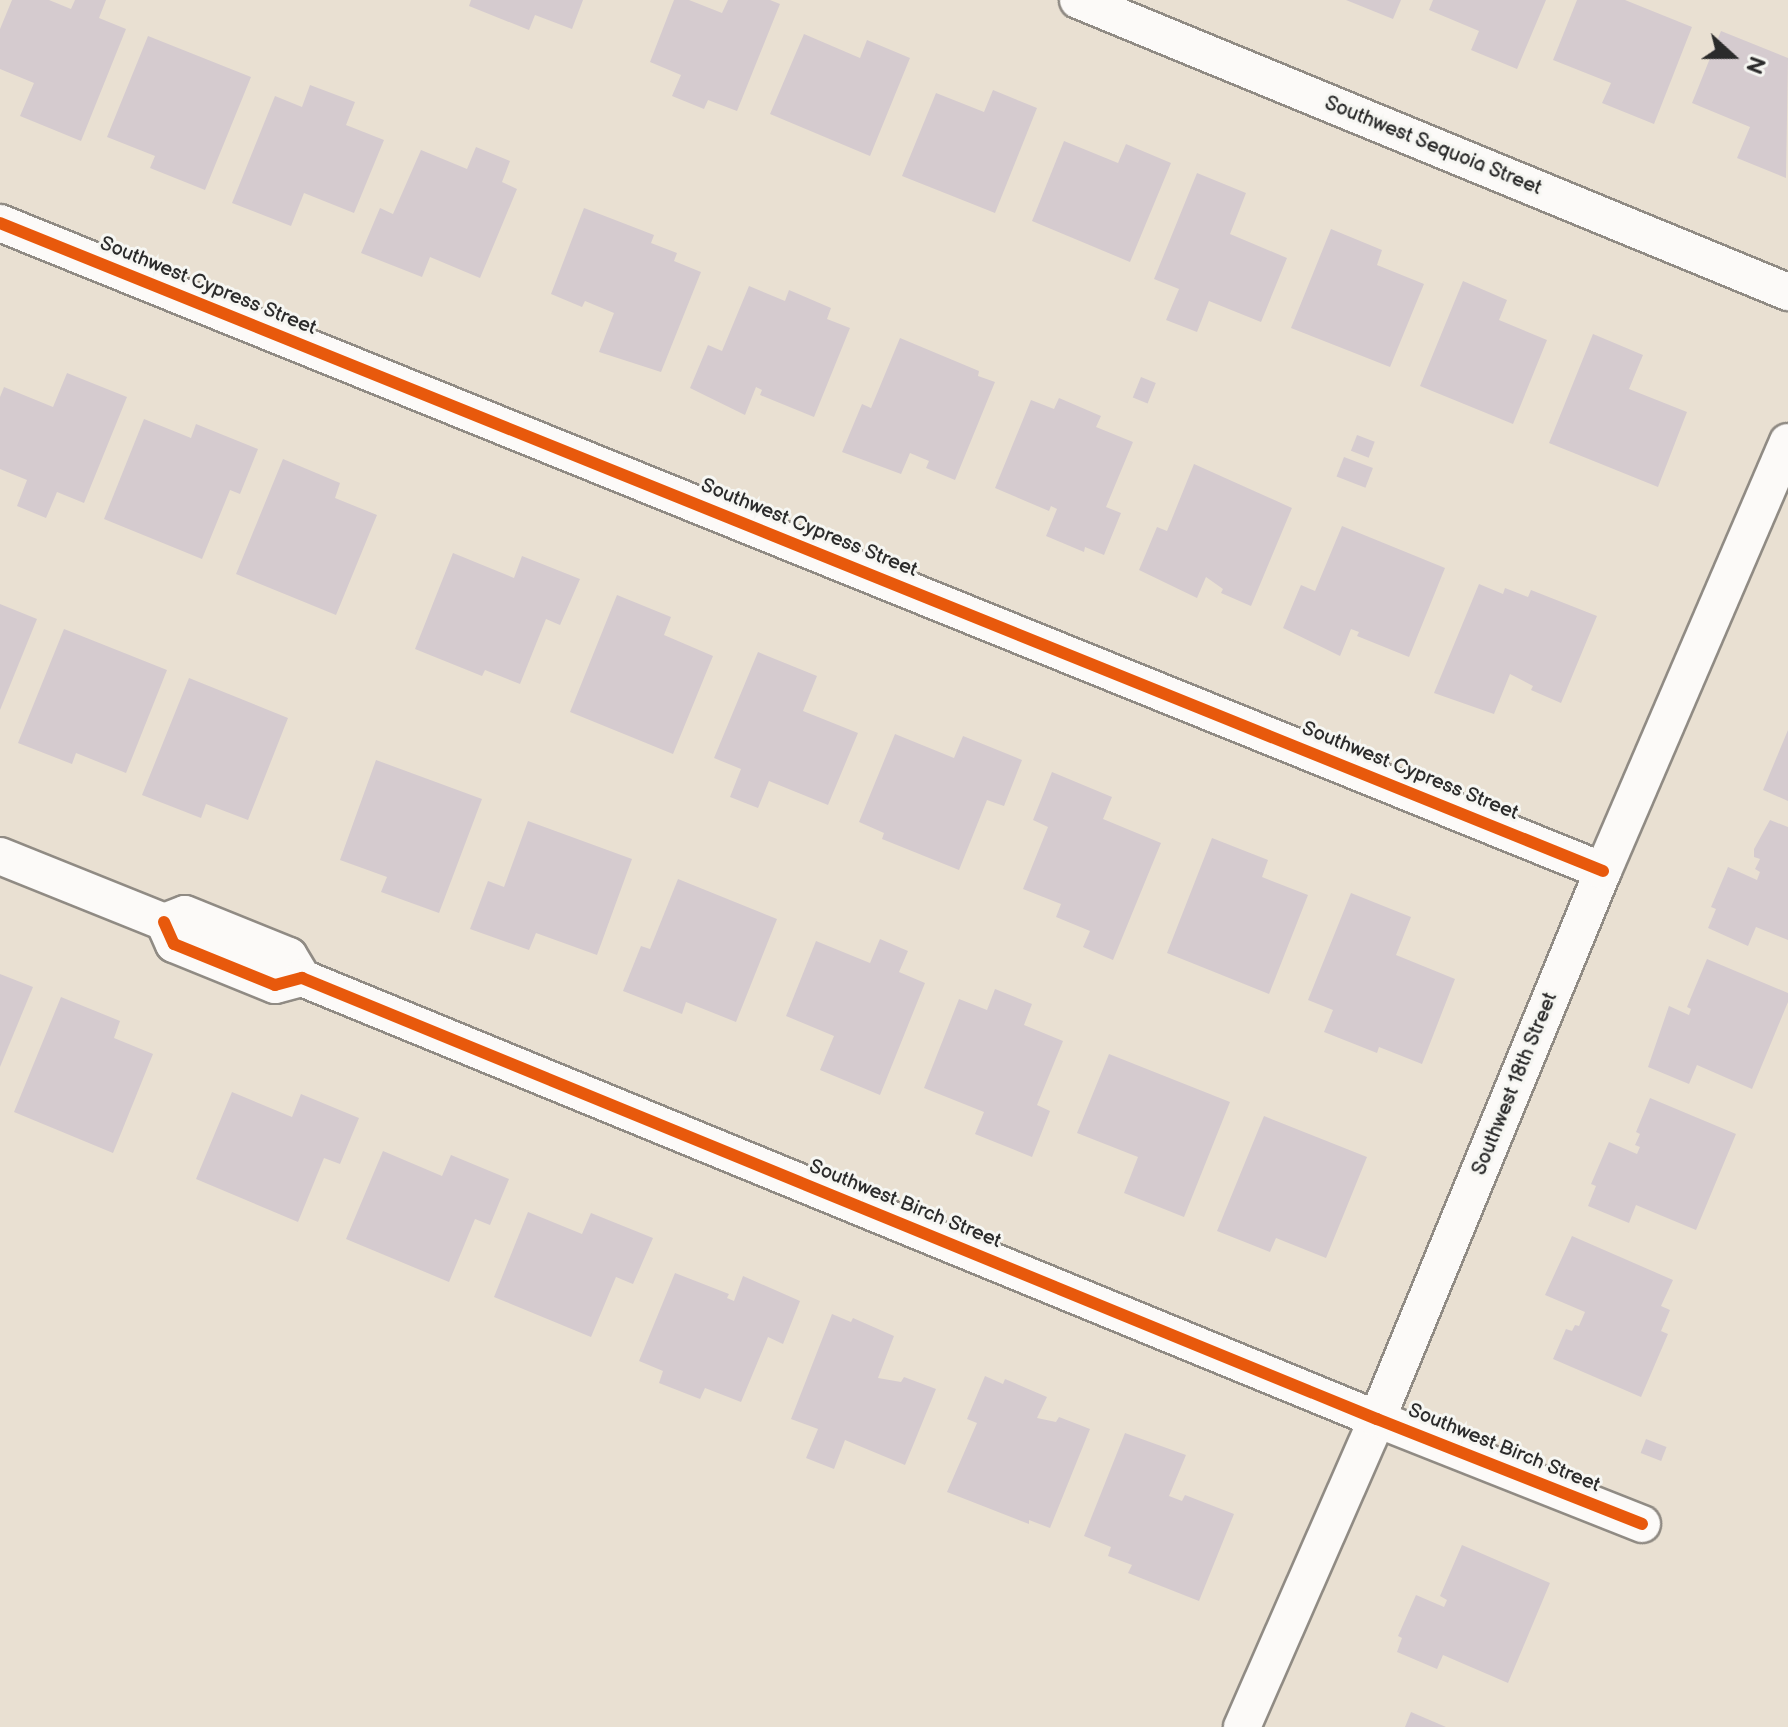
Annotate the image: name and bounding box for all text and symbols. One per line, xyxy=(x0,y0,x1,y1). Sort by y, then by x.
north arrow xyxy=(1692,16,1772,96)
text: N xyxy=(1739,52,1770,77)
street label: Southwest Sequoia Street xyxy=(1321,91,1545,201)
street label: Southwest Cypress Street xyxy=(96,231,320,341)
street label: Southwest Cypress Street xyxy=(697,473,921,583)
street label: Southwest Cypress Street xyxy=(1298,716,1522,826)
street label: Southwest 18th Street xyxy=(1467,989,1563,1179)
street label: Southwest Birch Street xyxy=(805,1154,1005,1254)
street label: Southwest Birch Street xyxy=(1404,1398,1604,1498)

